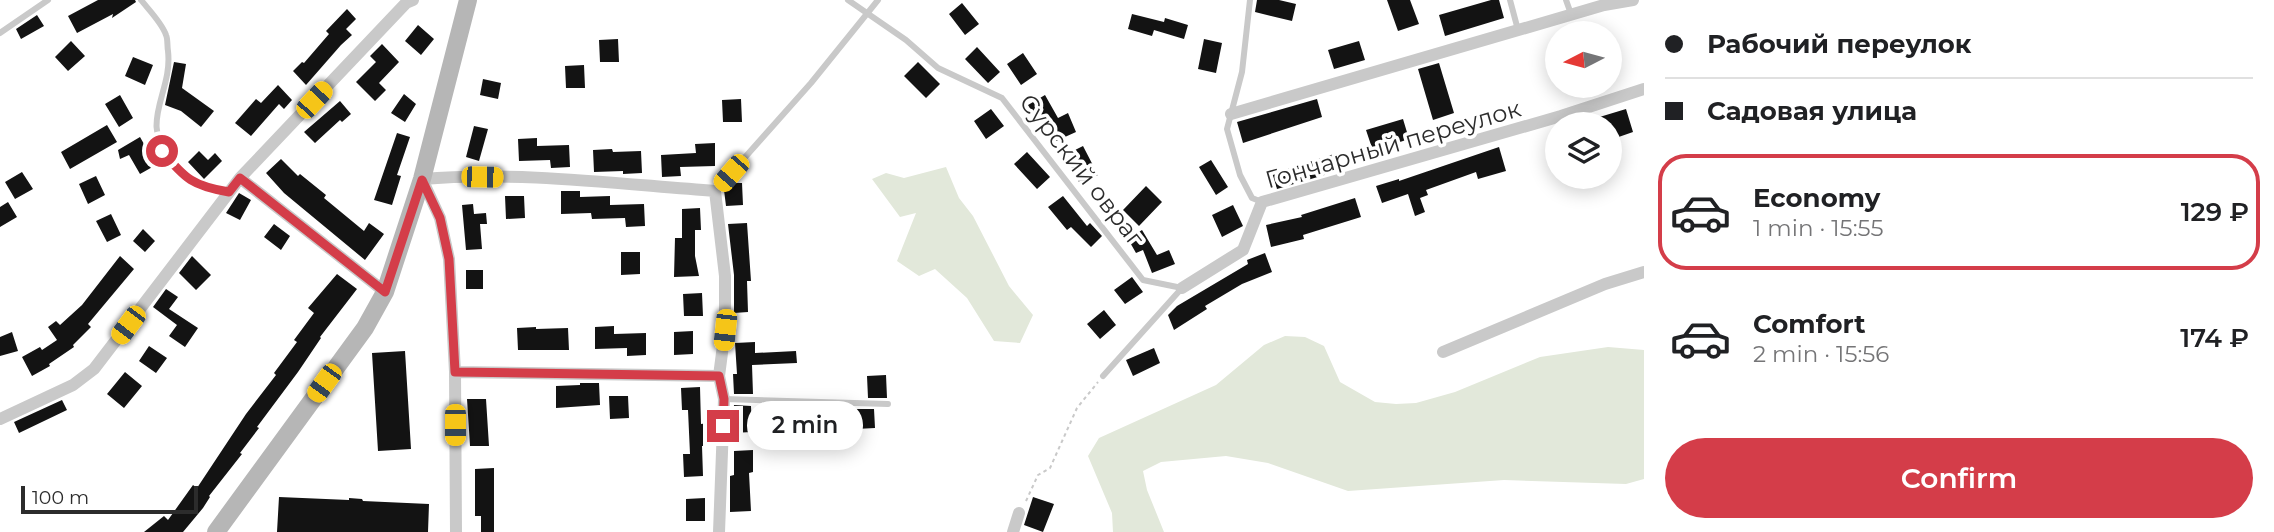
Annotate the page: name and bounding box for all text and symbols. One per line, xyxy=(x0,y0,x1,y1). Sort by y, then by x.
north arrow xyxy=(1545,21,1622,98)
map controls xyxy=(1545,21,1622,189)
text: Рабочий переулок xyxy=(1707,28,1971,60)
car xyxy=(292,77,337,123)
street label: Сурский овраг xyxy=(1013,88,1151,252)
street label: Гончарный переулок xyxy=(1262,94,1524,194)
text: Садовая улица xyxy=(1707,95,1917,127)
button: layers xyxy=(1545,112,1622,189)
route start xyxy=(146,135,178,167)
car xyxy=(710,150,753,196)
car xyxy=(461,166,504,188)
icon: car xyxy=(1669,181,1732,244)
text: Economy xyxy=(1753,182,1880,214)
text: 129 ₽ xyxy=(2181,196,2249,228)
text: 1 min · 15:55 xyxy=(1753,214,1883,242)
car xyxy=(107,302,150,348)
icon: car xyxy=(1669,307,1732,370)
car xyxy=(713,308,738,352)
text: Comfort xyxy=(1753,308,1865,340)
text: 174 ₽ xyxy=(2180,322,2249,354)
text: 2 min · 15:56 xyxy=(1753,340,1889,368)
car xyxy=(304,360,345,406)
callout: 2 min xyxy=(748,402,863,450)
car xyxy=(445,404,466,446)
route end xyxy=(707,410,739,442)
text: 2 min xyxy=(772,411,838,439)
button: Confirm xyxy=(1665,438,2253,518)
scale bar xyxy=(21,483,198,515)
text: 100 m xyxy=(32,486,89,509)

